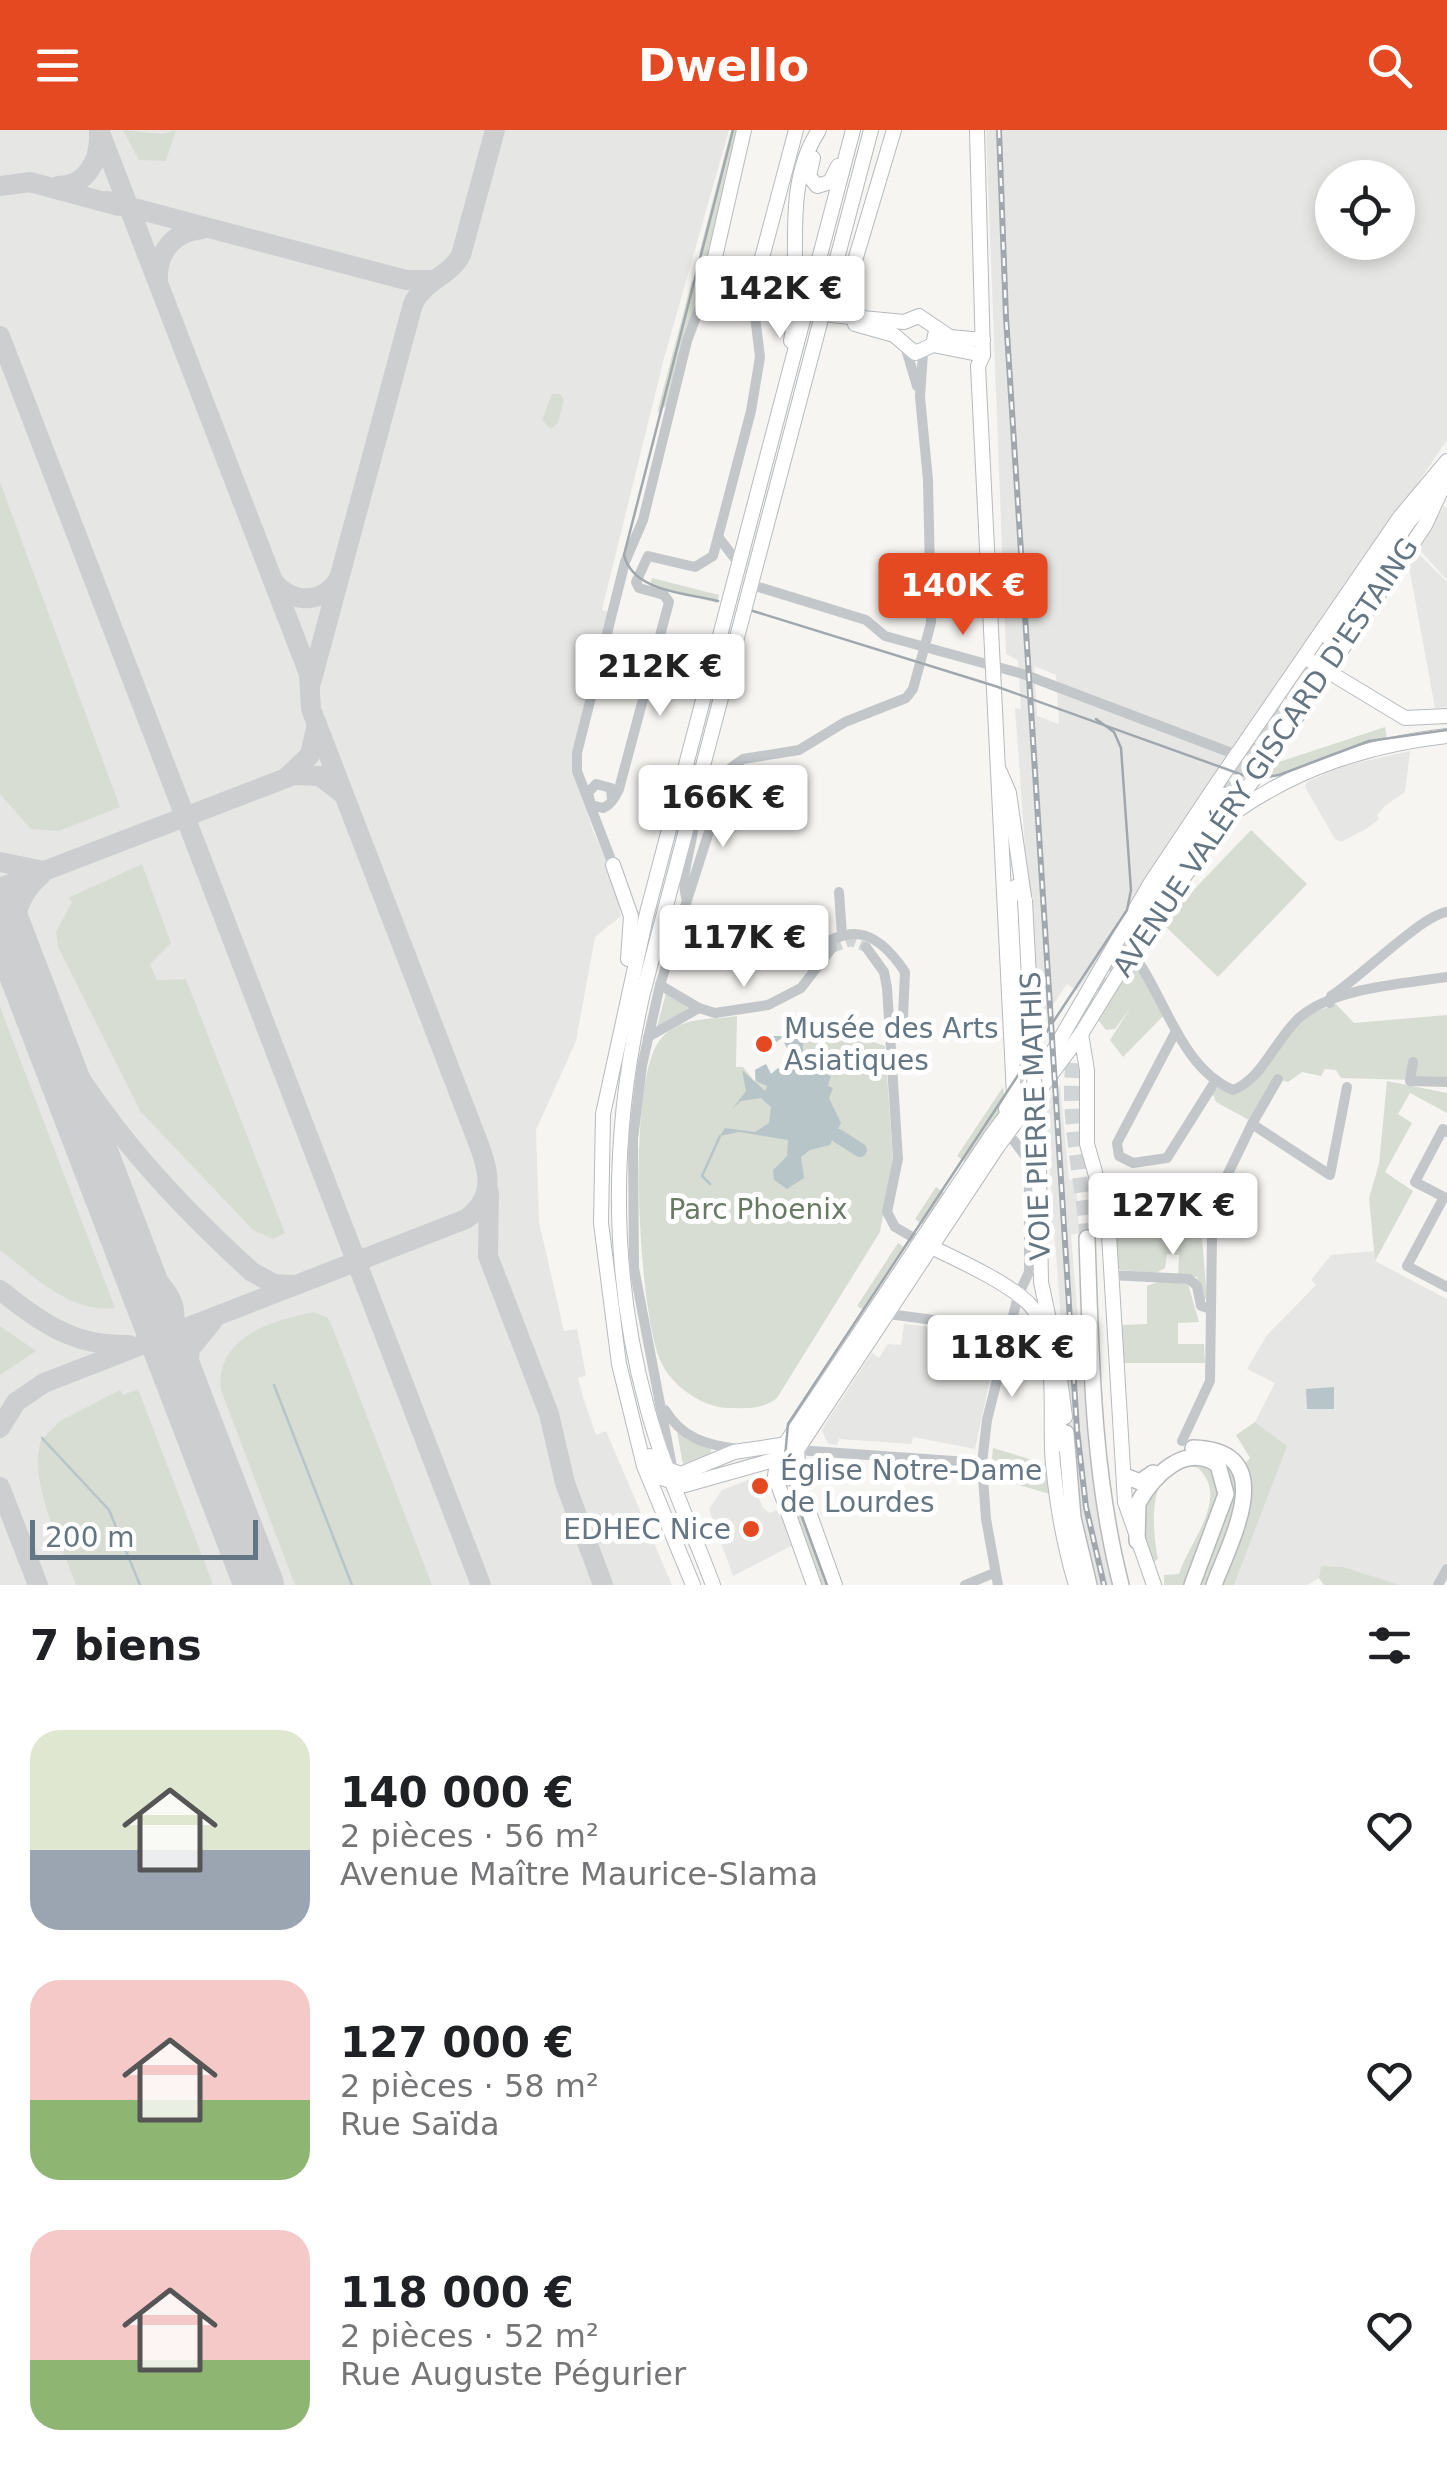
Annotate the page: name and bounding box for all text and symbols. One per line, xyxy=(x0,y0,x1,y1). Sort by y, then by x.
icon: menu xyxy=(30,38,85,93)
icon: search xyxy=(1362,38,1417,93)
text: Dwello xyxy=(638,39,809,92)
map controls xyxy=(1315,160,1415,260)
button: locate xyxy=(1315,160,1415,260)
pin: 142K € xyxy=(699,256,861,341)
text: 142K € xyxy=(718,269,843,307)
street label: AVENUE VALÉRY GISCARD D'ESTAING xyxy=(1105,531,1425,983)
pin: 140K € xyxy=(882,553,1044,638)
text: 140K € xyxy=(901,566,1026,604)
pin: 212K € xyxy=(579,634,741,719)
text: 212K € xyxy=(598,647,723,685)
pin: 166K € xyxy=(642,765,804,850)
text: 166K € xyxy=(661,778,786,816)
pin: 117K € xyxy=(663,905,825,990)
text: 117K € xyxy=(682,918,807,956)
street label: VOIE PIERRE MATHIS xyxy=(1014,971,1057,1261)
place label: Musée des Arts Asiatiques xyxy=(784,1012,999,1077)
marker: Musée des Arts Asiatiques xyxy=(753,1033,775,1055)
pin: 127K € xyxy=(1092,1173,1254,1258)
text: 127K € xyxy=(1111,1186,1236,1224)
park label: Parc Phoenix xyxy=(668,1193,848,1226)
pin: 118K € xyxy=(931,1315,1093,1400)
text: 118K € xyxy=(950,1328,1075,1366)
place label: Église Notre-Dame de Lourdes xyxy=(780,1453,1042,1519)
marker: Église Notre-Dame de Lourdes xyxy=(749,1475,771,1497)
place label: EDHEC Nice xyxy=(563,1513,731,1546)
scale bar xyxy=(30,1515,258,1560)
marker: EDHEC Nice xyxy=(740,1518,762,1540)
text: 200 m xyxy=(45,1521,135,1554)
icon: filters xyxy=(1362,1618,1417,1673)
text: 7 biens xyxy=(30,1621,202,1670)
text: 140 000 € xyxy=(340,1768,574,1817)
icon: home xyxy=(110,1770,230,1890)
icon: heart xyxy=(1362,1803,1417,1858)
text: 2 pièces · 56 m² xyxy=(340,1817,599,1855)
text: Avenue Maître Maurice-Slama xyxy=(340,1855,818,1893)
text: 127 000 € xyxy=(340,2018,574,2067)
icon: home xyxy=(110,2020,230,2140)
icon: heart xyxy=(1362,2053,1417,2108)
text: 2 pièces · 58 m² xyxy=(340,2067,599,2105)
text: Rue Saïda xyxy=(340,2105,500,2143)
text: 118 000 € xyxy=(340,2268,574,2317)
icon: home xyxy=(110,2270,230,2390)
icon: heart xyxy=(1362,2303,1417,2358)
text: 2 pièces · 52 m² xyxy=(340,2317,599,2355)
text: Rue Auguste Pégurier xyxy=(340,2355,686,2393)

